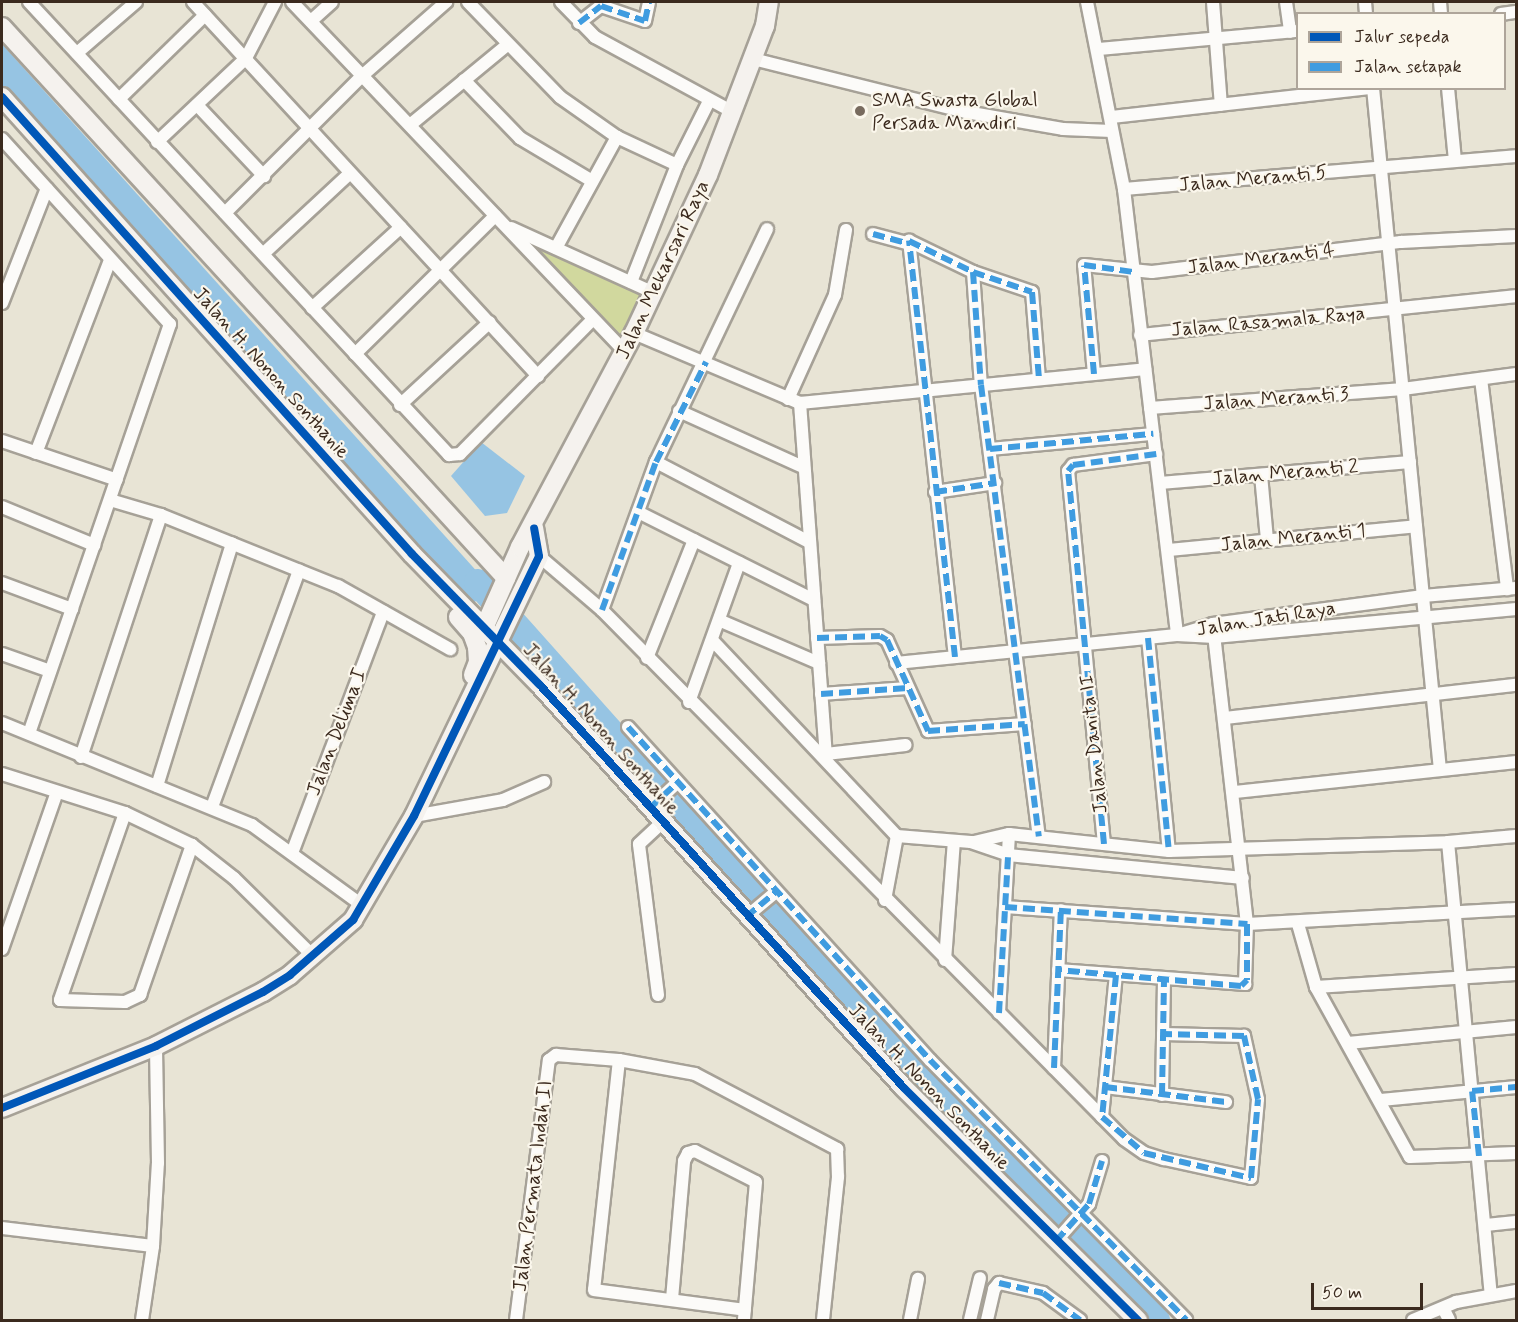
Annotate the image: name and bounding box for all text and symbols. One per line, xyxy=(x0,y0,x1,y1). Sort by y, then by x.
legend xyxy=(1296,12,1506,90)
text: Jalur sepeda xyxy=(1354,25,1450,49)
text: Jalan setapak xyxy=(1354,55,1462,79)
place label: SMA Swasta Global Persada Mandiri xyxy=(872,88,1035,135)
marker: SMA Swasta Global Persada Mandiri xyxy=(853,104,867,118)
street label: Jalan Meranti 5 xyxy=(1178,161,1328,197)
street label: Jalan Mekarsari Raya xyxy=(611,176,715,364)
street label: Jalan Meranti 4 xyxy=(1186,238,1336,280)
street label: Jalan H. Nonon Sonthanie xyxy=(187,282,355,464)
street label: Jalan Rasamala Raya xyxy=(1170,302,1366,342)
street label: Jalan Meranti 3 xyxy=(1203,382,1349,416)
street label: Jalan Meranti 2 xyxy=(1211,455,1359,491)
street label: Jalan Meranti 1 xyxy=(1220,518,1366,558)
street label: Jalan Jati Raya xyxy=(1196,596,1336,642)
street label: Jalan H. Nonon Sonthanie xyxy=(517,638,685,820)
street label: Jalan Delima I xyxy=(302,665,372,799)
street label: Jalan Danita II xyxy=(1074,670,1114,818)
street label: Jalan H. Nonon Sonthanie xyxy=(843,998,1015,1176)
street label: Jalan Permata Indah II xyxy=(508,1074,558,1298)
scale bar xyxy=(1314,1271,1426,1309)
text: 50 m xyxy=(1322,1281,1362,1305)

